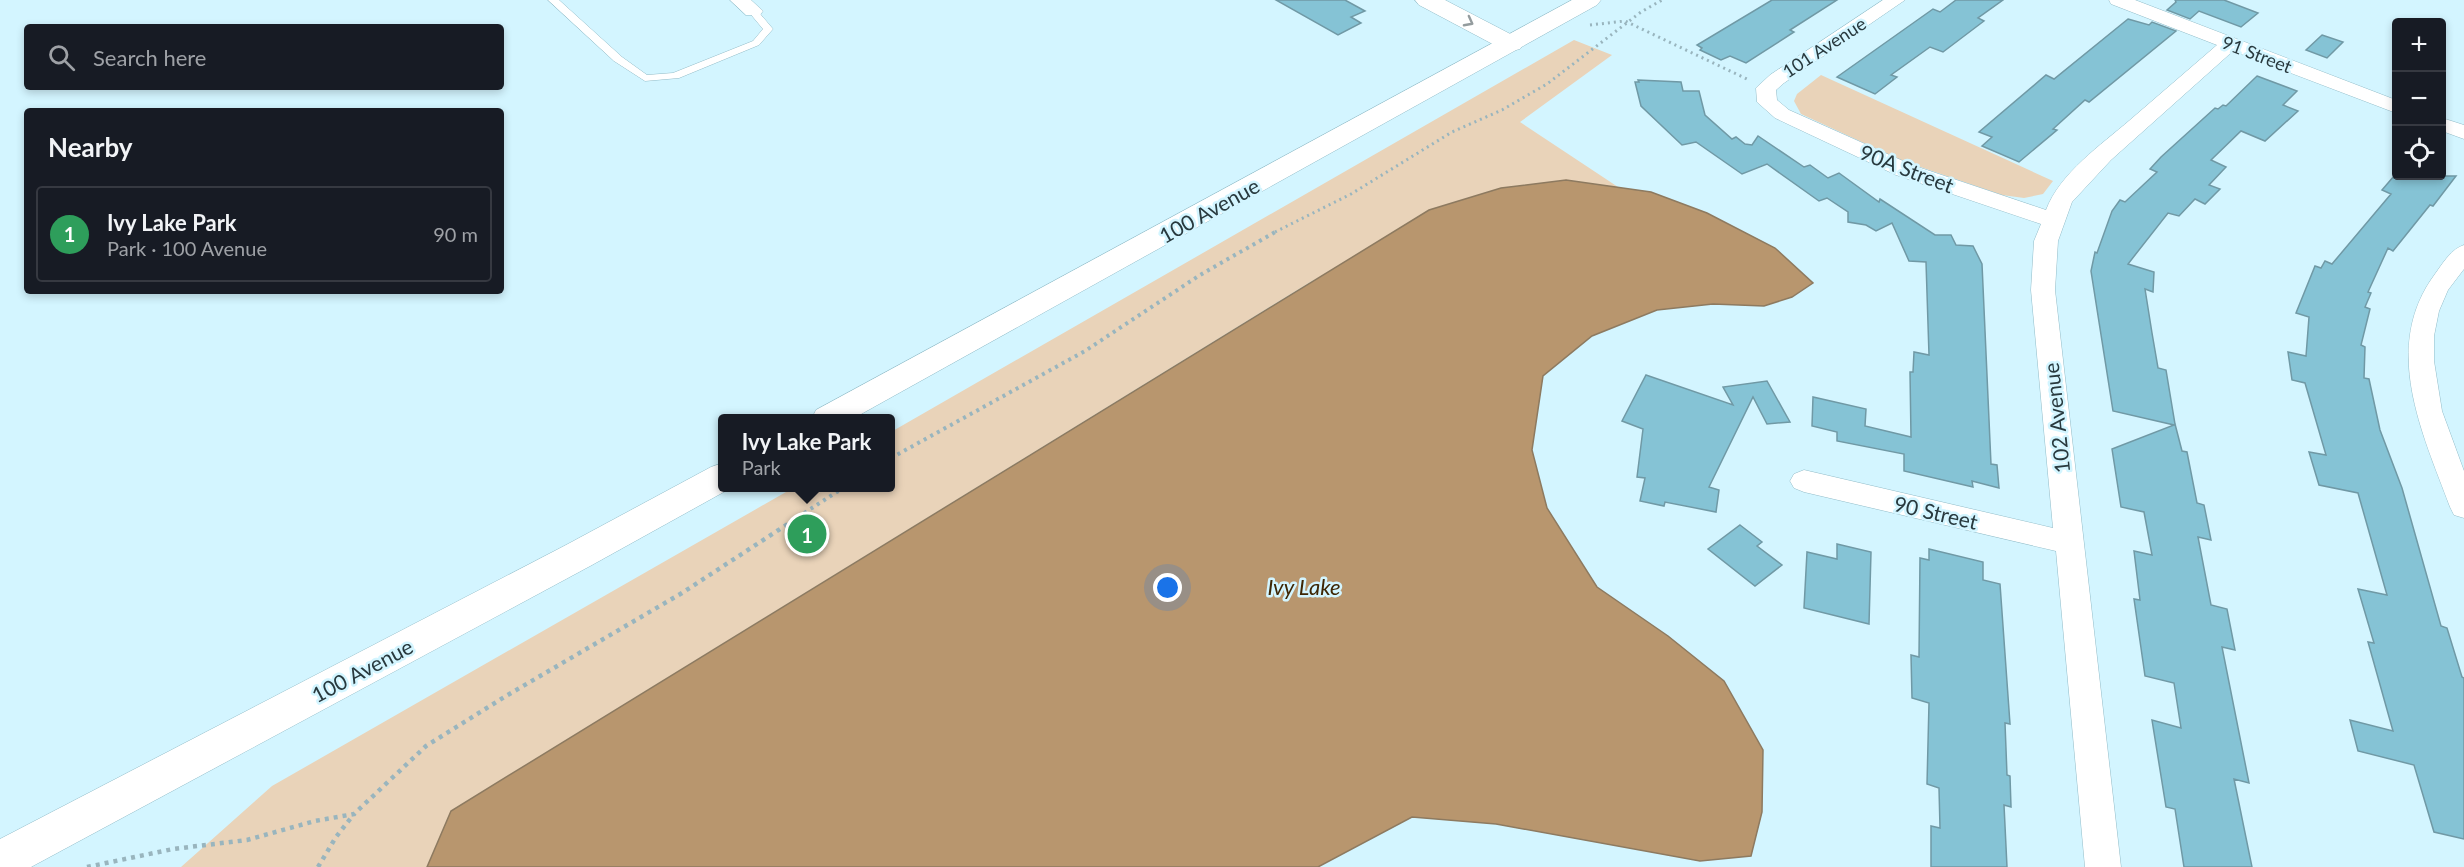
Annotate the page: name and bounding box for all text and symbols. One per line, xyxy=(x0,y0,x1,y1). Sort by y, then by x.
street label: 101 Avenue xyxy=(1778,12,1870,82)
one-way arrow xyxy=(1463,15,1473,26)
map controls xyxy=(2392,18,2446,180)
button: + xyxy=(2392,18,2446,72)
search box xyxy=(24,24,504,90)
street label: 91 Street xyxy=(2219,31,2295,78)
icon: search xyxy=(45,41,78,74)
text: Search here xyxy=(93,44,206,71)
button: − xyxy=(2392,72,2446,126)
button: locate xyxy=(2392,126,2446,180)
text: Nearby xyxy=(48,131,133,163)
street label: 90A Street xyxy=(1857,139,1958,197)
street label: 100 Avenue xyxy=(1155,172,1263,248)
text: Ivy Lake Park xyxy=(107,209,237,236)
text: 1 xyxy=(64,222,75,246)
text: 90 m xyxy=(433,222,478,246)
text: Park · 100 Avenue xyxy=(107,236,267,260)
street label: 102 Avenue xyxy=(2038,362,2074,474)
popup xyxy=(718,414,895,492)
text: Ivy Lake Park xyxy=(742,428,871,455)
text: Park xyxy=(742,455,781,479)
street label: 90 Street xyxy=(1892,490,1981,534)
pin: 1 xyxy=(788,512,826,556)
your location xyxy=(1153,573,1182,602)
water label: Ivy Lake xyxy=(1267,573,1341,600)
street label: 100 Avenue xyxy=(307,633,417,707)

